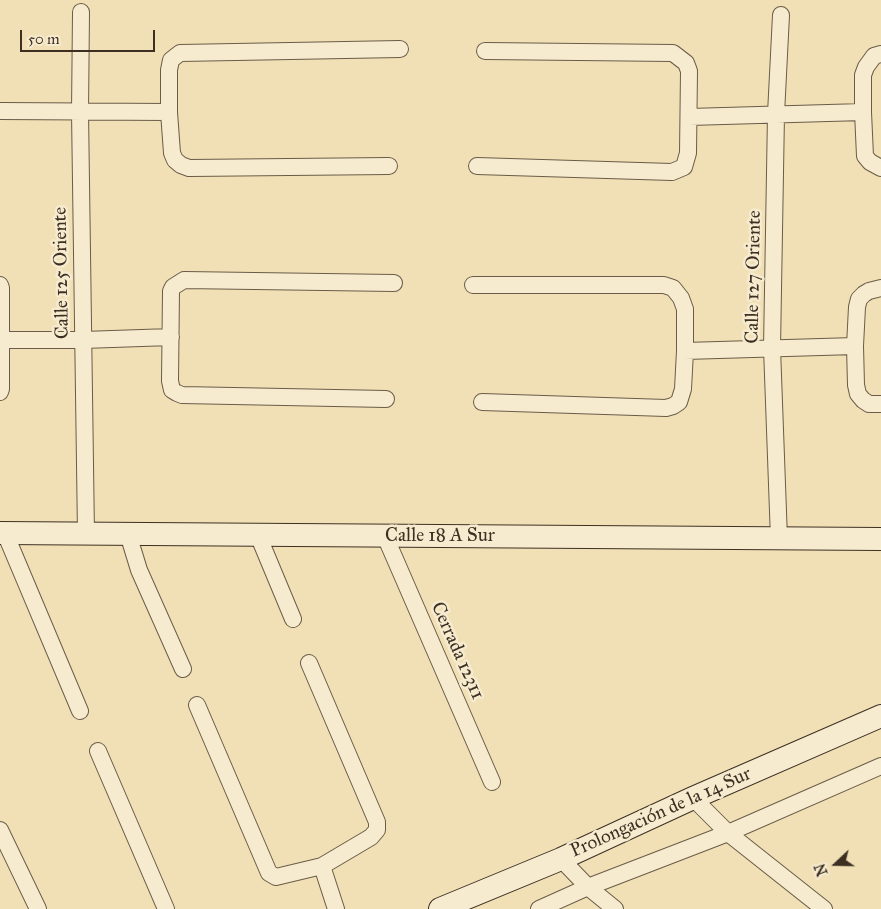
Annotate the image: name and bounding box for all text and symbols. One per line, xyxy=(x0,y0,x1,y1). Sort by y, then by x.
scale bar xyxy=(22,20,158,52)
text: 50 m xyxy=(28,30,60,48)
street label: Calle 125 Oriente xyxy=(49,207,75,339)
street label: Calle 127 Oriente xyxy=(741,210,767,344)
street label: Calle 18 A Sur xyxy=(385,525,495,547)
street label: Cerrada 12311 xyxy=(425,599,489,703)
street label: Prolongación de la 14 Sur xyxy=(567,763,755,863)
north arrow xyxy=(811,839,861,889)
text: N xyxy=(811,861,832,878)

